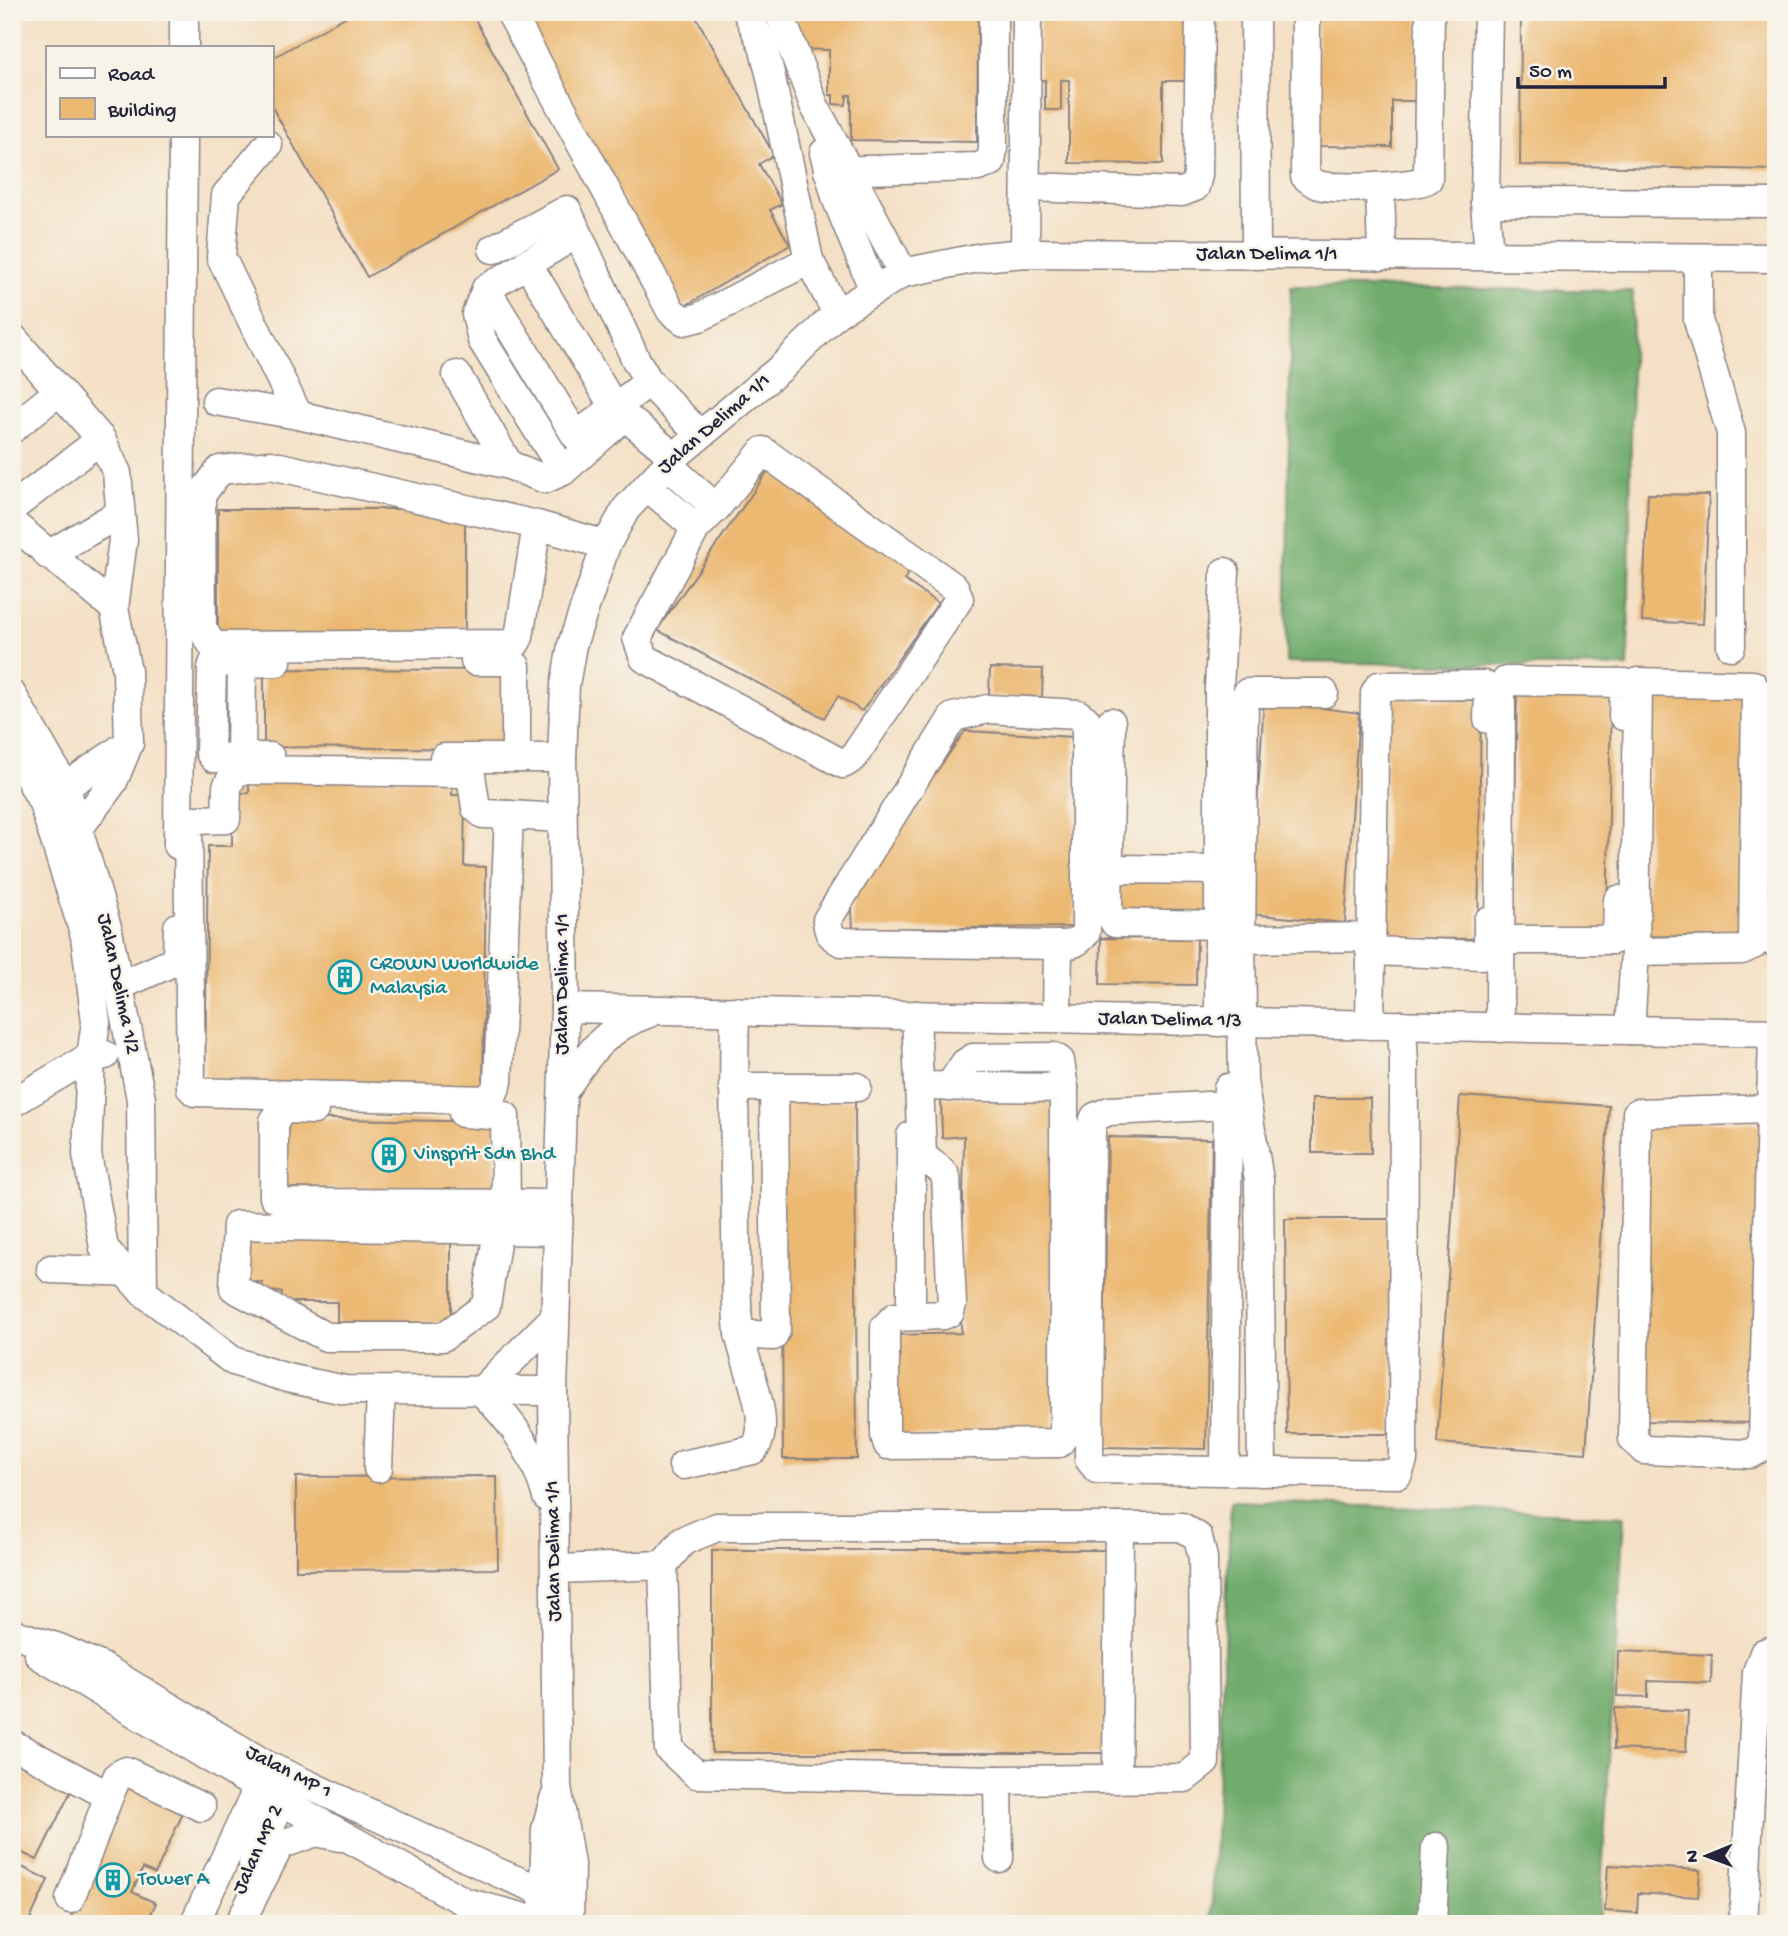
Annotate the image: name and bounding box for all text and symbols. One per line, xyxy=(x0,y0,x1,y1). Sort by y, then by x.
legend xyxy=(46,46,273,136)
scale bar xyxy=(1518,46,1666,90)
text: 50 m xyxy=(1529,61,1572,86)
text: Road xyxy=(108,64,156,89)
text: Building xyxy=(107,100,177,125)
street label: Jalan Delima 1/1 xyxy=(1196,243,1338,268)
street label: Jalan Delima 1/1 xyxy=(653,369,777,481)
street label: Jalan Delima 1/2 xyxy=(90,911,144,1057)
street label: Jalan Delima 1/1 xyxy=(551,913,576,1055)
place label: CROWN Worldwide Malaysia xyxy=(370,953,540,1002)
building icon: CROWN Worldwide Malaysia xyxy=(326,958,364,996)
street label: Jalan Delima 1/3 xyxy=(1098,1007,1242,1035)
building icon: Vinsprit Sdn Bhd xyxy=(370,1136,408,1174)
place label: Vinsprit Sdn Bhd xyxy=(413,1143,557,1168)
street label: Jalan Delima 1/1 xyxy=(541,1480,569,1622)
street label: Jalan MP 1 xyxy=(241,1741,335,1805)
street label: Jalan MP 2 xyxy=(228,1801,290,1899)
north arrow xyxy=(1672,1820,1742,1890)
text: N xyxy=(1682,1850,1705,1863)
building icon: Tower A xyxy=(94,1861,132,1899)
place label: Tower A xyxy=(137,1868,210,1893)

